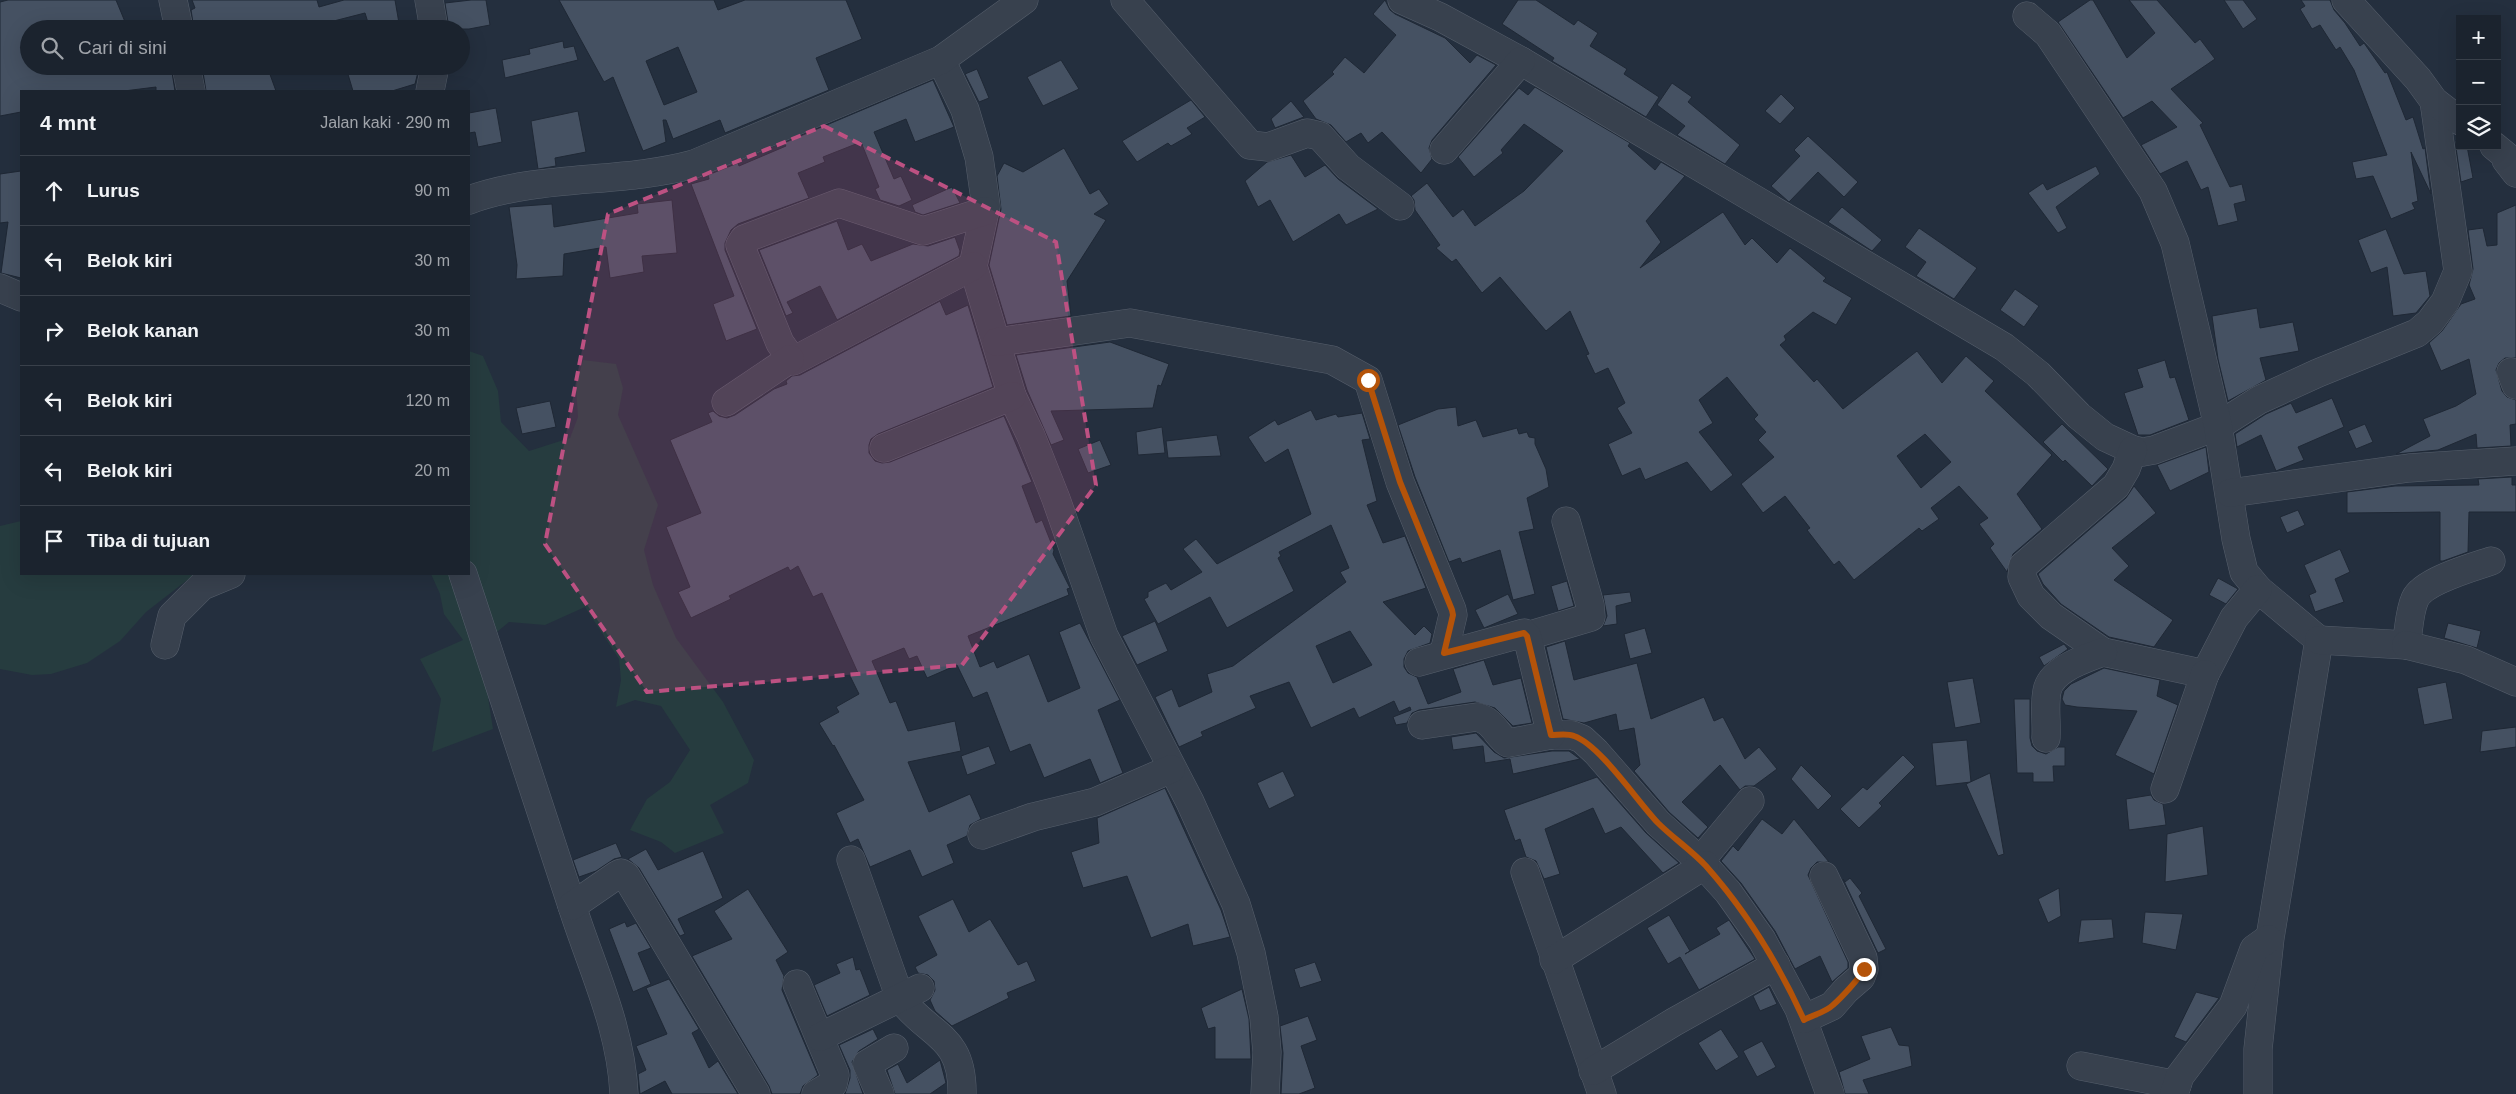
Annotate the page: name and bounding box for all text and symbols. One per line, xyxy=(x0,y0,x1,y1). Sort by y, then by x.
map controls xyxy=(2456,15,2501,150)
button: + xyxy=(2456,15,2501,60)
search box xyxy=(20,20,470,75)
icon: search xyxy=(38,34,66,62)
text: Cari di sini xyxy=(78,37,167,58)
button: − xyxy=(2456,60,2501,105)
button: layers xyxy=(2456,105,2501,150)
text: 4 mnt xyxy=(40,111,96,134)
text: Jalan kaki · 290 m xyxy=(320,114,450,131)
icon: ahead xyxy=(40,177,68,205)
text: Lurus xyxy=(87,180,140,201)
text: 90 m xyxy=(414,182,450,199)
icon: left xyxy=(40,247,68,275)
text: Belok kiri xyxy=(87,250,173,271)
text: 30 m xyxy=(414,252,450,269)
icon: right xyxy=(40,317,68,345)
text: Belok kanan xyxy=(87,320,199,341)
text: 30 m xyxy=(414,322,450,339)
route start xyxy=(1357,369,1380,392)
icon: left xyxy=(40,387,68,415)
text: Belok kiri xyxy=(87,390,173,411)
text: 120 m xyxy=(406,392,450,409)
icon: left xyxy=(40,457,68,485)
text: Belok kiri xyxy=(87,460,173,481)
text: 20 m xyxy=(414,462,450,479)
icon: arrive xyxy=(40,527,68,555)
text: Tiba di tujuan xyxy=(87,530,210,551)
route end xyxy=(1853,958,1876,981)

